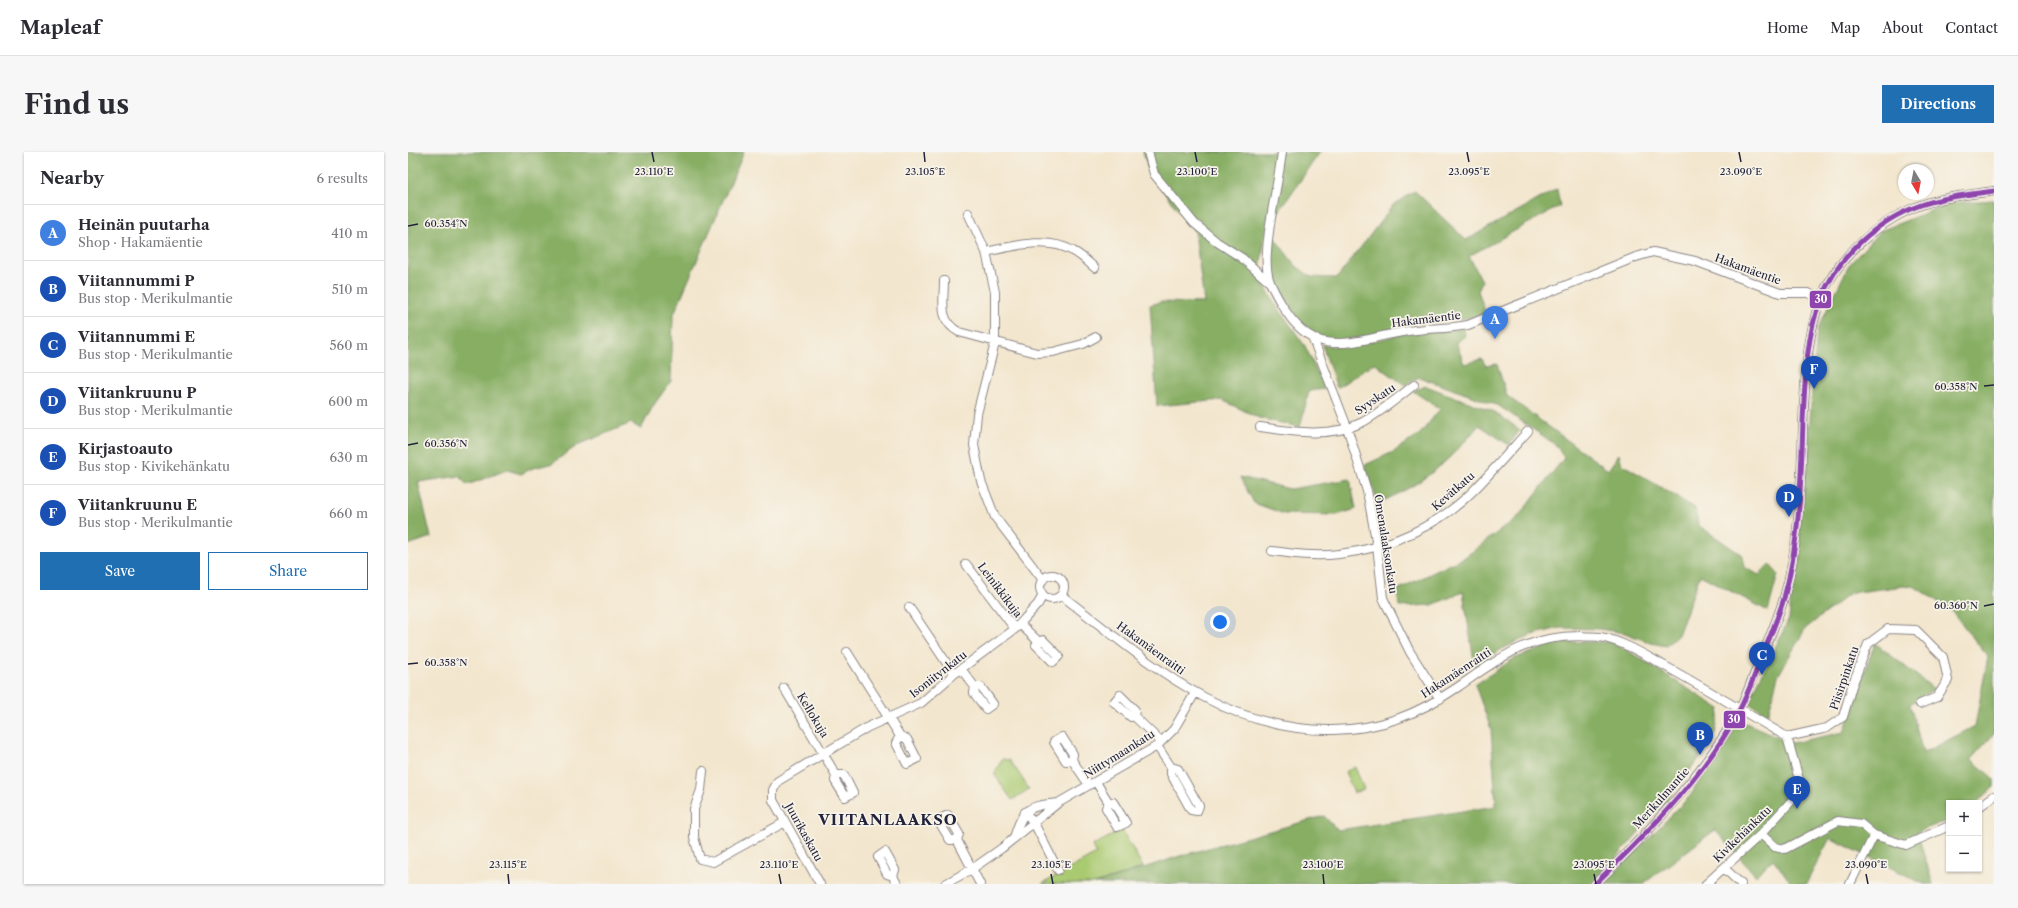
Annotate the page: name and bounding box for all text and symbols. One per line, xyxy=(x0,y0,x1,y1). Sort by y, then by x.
text: Mapleaf xyxy=(20,16,101,39)
text: Home xyxy=(1767,19,1808,37)
text: Map xyxy=(1830,19,1860,37)
text: About xyxy=(1882,19,1923,37)
text: Contact xyxy=(1945,19,1998,37)
button: Directions xyxy=(1882,85,1994,123)
text: Find us xyxy=(24,87,129,121)
north arrow xyxy=(1898,164,1934,200)
text: 23.110°E xyxy=(635,165,674,178)
text: 23.105°E xyxy=(905,165,945,178)
text: 23.100°E xyxy=(1177,165,1218,178)
text: 23.095°E xyxy=(1448,165,1490,178)
text: 23.090°E xyxy=(1720,165,1762,178)
text: Nearby xyxy=(40,168,104,188)
text: 6 results xyxy=(317,170,368,186)
text: Heinän puutarha xyxy=(78,215,210,234)
text: 60.354°N xyxy=(425,217,467,230)
text: A xyxy=(48,225,58,241)
text: 410 m xyxy=(331,225,368,241)
text: Shop · Hakamäentie xyxy=(78,234,203,250)
street label: Hakamäentie xyxy=(1713,251,1783,287)
text: Viitannummi P xyxy=(78,271,195,290)
text: B xyxy=(48,281,58,297)
text: 510 m xyxy=(332,281,368,297)
text: Bus stop · Merikulmantie xyxy=(78,290,233,306)
line badge: 30 xyxy=(1809,290,1832,309)
text: 30 xyxy=(1814,292,1828,306)
pin: A xyxy=(1482,306,1508,339)
street label: Hakamäentie xyxy=(1391,308,1461,330)
text: Viitannummi E xyxy=(78,327,195,346)
text: C xyxy=(48,337,58,353)
text: 560 m xyxy=(330,337,368,353)
text: Bus stop · Merikulmantie xyxy=(78,346,233,362)
pin: F xyxy=(1801,356,1827,389)
street label: Syyskatu xyxy=(1352,380,1398,418)
text: 60.358°N xyxy=(1934,380,1978,393)
text: Viitankruunu P xyxy=(78,383,196,402)
text: D xyxy=(47,393,59,409)
text: 600 m xyxy=(328,393,368,409)
text: Bus stop · Merikulmantie xyxy=(78,402,233,418)
text: 60.356°N xyxy=(425,437,467,450)
text: Kirjastoauto xyxy=(78,439,173,458)
text: E xyxy=(48,449,58,465)
text: 630 m xyxy=(329,449,368,465)
text: Bus stop · Kivikehänkatu xyxy=(78,458,230,474)
street label: Kevätkatu xyxy=(1429,468,1477,513)
pin: D xyxy=(1776,484,1802,517)
street label: Omenalaaksonkatu xyxy=(1371,493,1401,595)
text: Viitankruunu E xyxy=(78,495,197,514)
text: F xyxy=(49,505,57,521)
text: 660 m xyxy=(329,505,368,521)
text: Bus stop · Merikulmantie xyxy=(78,514,233,530)
button: Save xyxy=(40,552,200,590)
button: Share xyxy=(208,552,368,590)
street label: Leinikkikuja xyxy=(975,560,1025,620)
text: 60.360°N xyxy=(1934,599,1978,612)
your location xyxy=(1210,612,1230,632)
street label: Hakamäenraitti xyxy=(1114,619,1188,678)
pin: C xyxy=(1749,642,1775,675)
street label: Piisirpinkatu xyxy=(1827,644,1861,712)
street label: Hakamäenraitti xyxy=(1418,645,1494,701)
street label: Isoniitynkatu xyxy=(907,647,970,701)
text: 60.358°N xyxy=(424,656,468,669)
street label: Kellokuja xyxy=(794,690,832,740)
line badge: 30 xyxy=(1723,710,1746,729)
text: 30 xyxy=(1727,712,1741,726)
pin: B xyxy=(1687,722,1713,755)
street label: Niittymaankatu xyxy=(1081,727,1157,781)
street label: Merikulmantie xyxy=(1630,764,1692,832)
pin: E xyxy=(1784,776,1810,809)
street label: Juurikaskatu xyxy=(781,799,826,864)
map controls xyxy=(1946,800,1982,872)
button: + xyxy=(1946,800,1982,836)
street label: Kivikehänkatu xyxy=(1710,803,1774,865)
district label: VIITANLAAKSO xyxy=(817,810,958,829)
button: − xyxy=(1946,836,1982,872)
text: 23.115°E xyxy=(489,858,527,871)
text: 23.110°E xyxy=(760,858,799,871)
text: 23.105°E xyxy=(1031,858,1071,871)
text: 23.100°E xyxy=(1303,858,1344,871)
text: 23.095°E xyxy=(1573,858,1615,871)
text: 23.090°E xyxy=(1845,858,1887,871)

